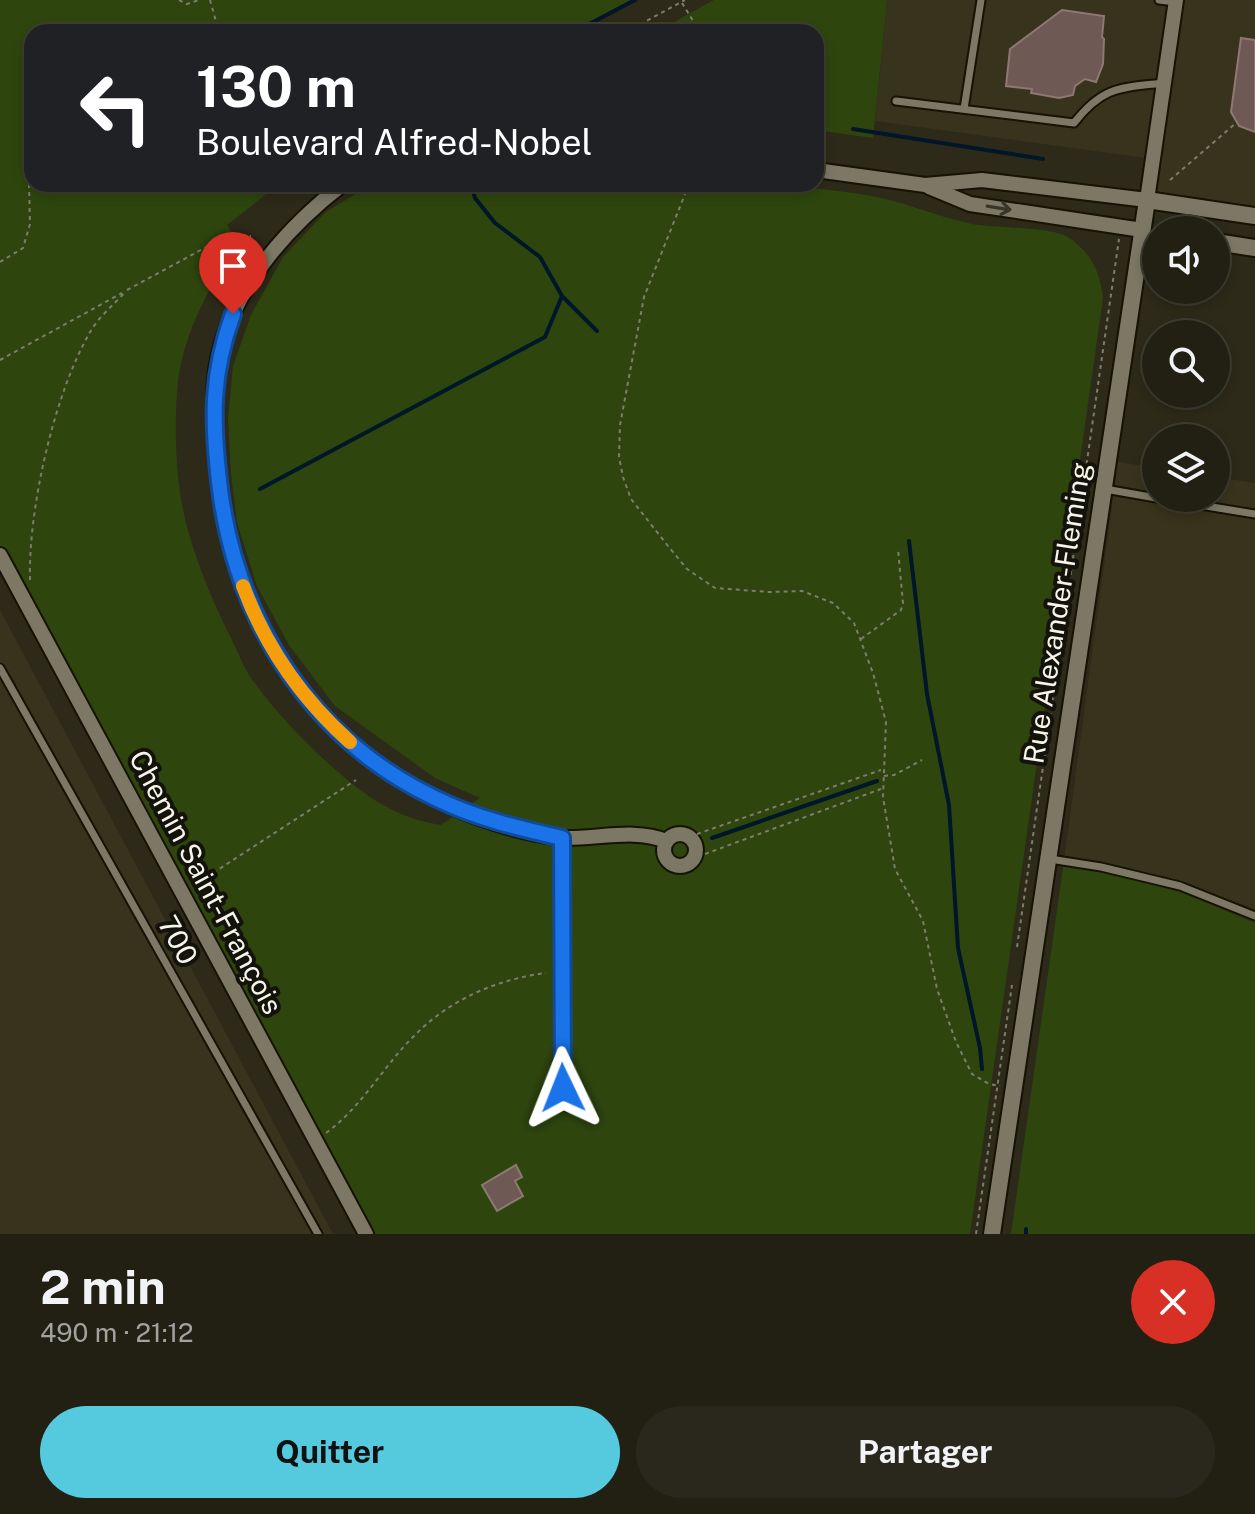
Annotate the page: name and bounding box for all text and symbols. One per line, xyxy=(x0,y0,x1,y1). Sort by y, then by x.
text: 130 m xyxy=(196,54,356,120)
icon: left xyxy=(64,56,168,160)
text: Boulevard Alfred-Nobel xyxy=(196,121,593,163)
one-way arrow xyxy=(986,202,1012,217)
map controls xyxy=(1142,216,1230,512)
button: sound xyxy=(1142,216,1230,304)
pin xyxy=(199,232,267,314)
icon: arrive xyxy=(211,244,255,288)
button: search xyxy=(1142,320,1230,408)
button: layers xyxy=(1142,424,1230,512)
street label: Rue Alexander-Fleming xyxy=(1016,460,1097,766)
street label: Chemin Saint-François xyxy=(123,744,290,1019)
street label: 700 xyxy=(152,910,205,970)
position arrow xyxy=(521,1046,605,1130)
text: 2 min xyxy=(40,1258,166,1315)
button: close xyxy=(1131,1260,1215,1344)
text: 490 m · 21:12 xyxy=(40,1317,194,1348)
button: Quitter xyxy=(40,1406,620,1498)
button: Partager xyxy=(636,1406,1215,1498)

